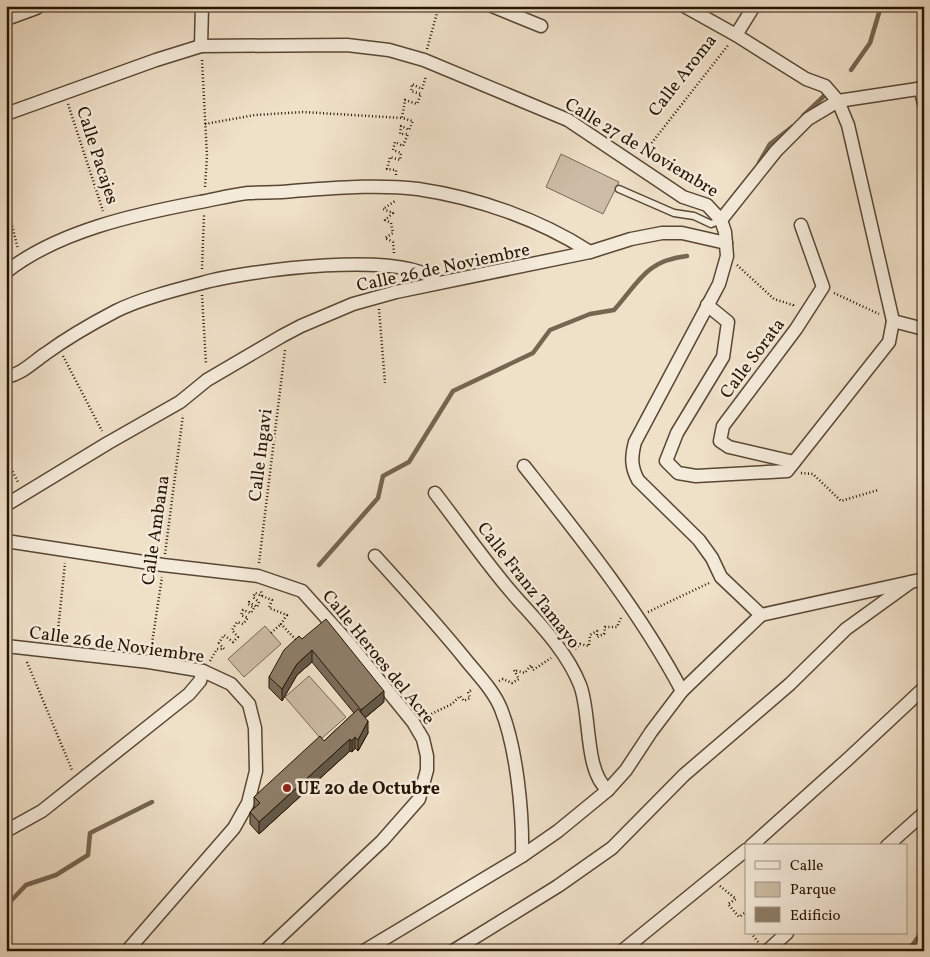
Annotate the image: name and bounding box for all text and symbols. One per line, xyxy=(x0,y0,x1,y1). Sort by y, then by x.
street label: Calle Aroma xyxy=(643,29,723,122)
street label: Calle 27 de Noviembre xyxy=(560,92,723,204)
street label: Calle Pacajes xyxy=(69,103,124,208)
street label: Calle 26 de Noviembre xyxy=(354,238,532,299)
street label: Calle Sorata xyxy=(715,314,792,404)
street label: Calle Ingavi xyxy=(243,407,280,503)
street label: Calle Ambana xyxy=(136,474,177,587)
street label: Calle Franz Tamayo xyxy=(470,517,585,654)
street label: Calle Heroes del Acre xyxy=(316,585,440,731)
street label: Calle 26 de Noviembre xyxy=(28,621,206,670)
place label: UE 20 de Octubre xyxy=(297,777,440,802)
marker: UE 20 de Octubre xyxy=(281,782,293,794)
legend xyxy=(745,844,908,934)
text: Calle xyxy=(790,856,823,877)
text: Parque xyxy=(790,880,836,901)
text: Edificio xyxy=(790,906,841,927)

